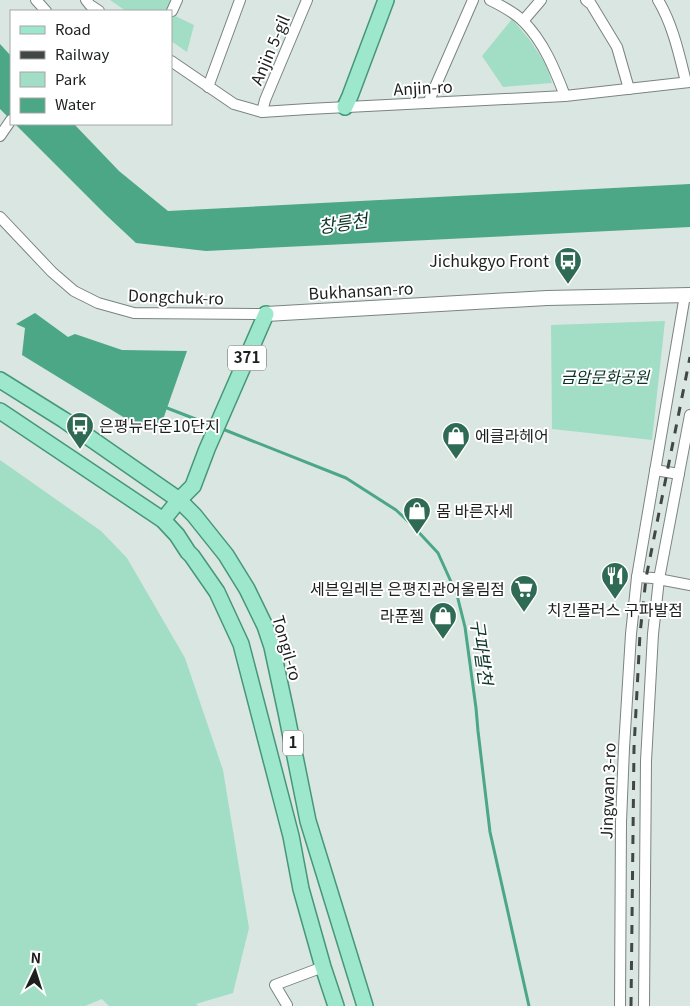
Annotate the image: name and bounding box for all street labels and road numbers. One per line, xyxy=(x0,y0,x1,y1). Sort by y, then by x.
street label: Anjin 5-gil xyxy=(244,11,295,88)
street label: Anjin-ro xyxy=(393,73,453,101)
street label: Bukhansan-ro xyxy=(308,275,414,305)
street label: Dongchuk-ro xyxy=(128,282,224,310)
road number: 371 xyxy=(228,346,266,370)
street label: Tongil-ro xyxy=(267,612,309,683)
road number: 1 xyxy=(283,730,303,756)
street label: Jingwan 3-ro xyxy=(593,742,621,840)

